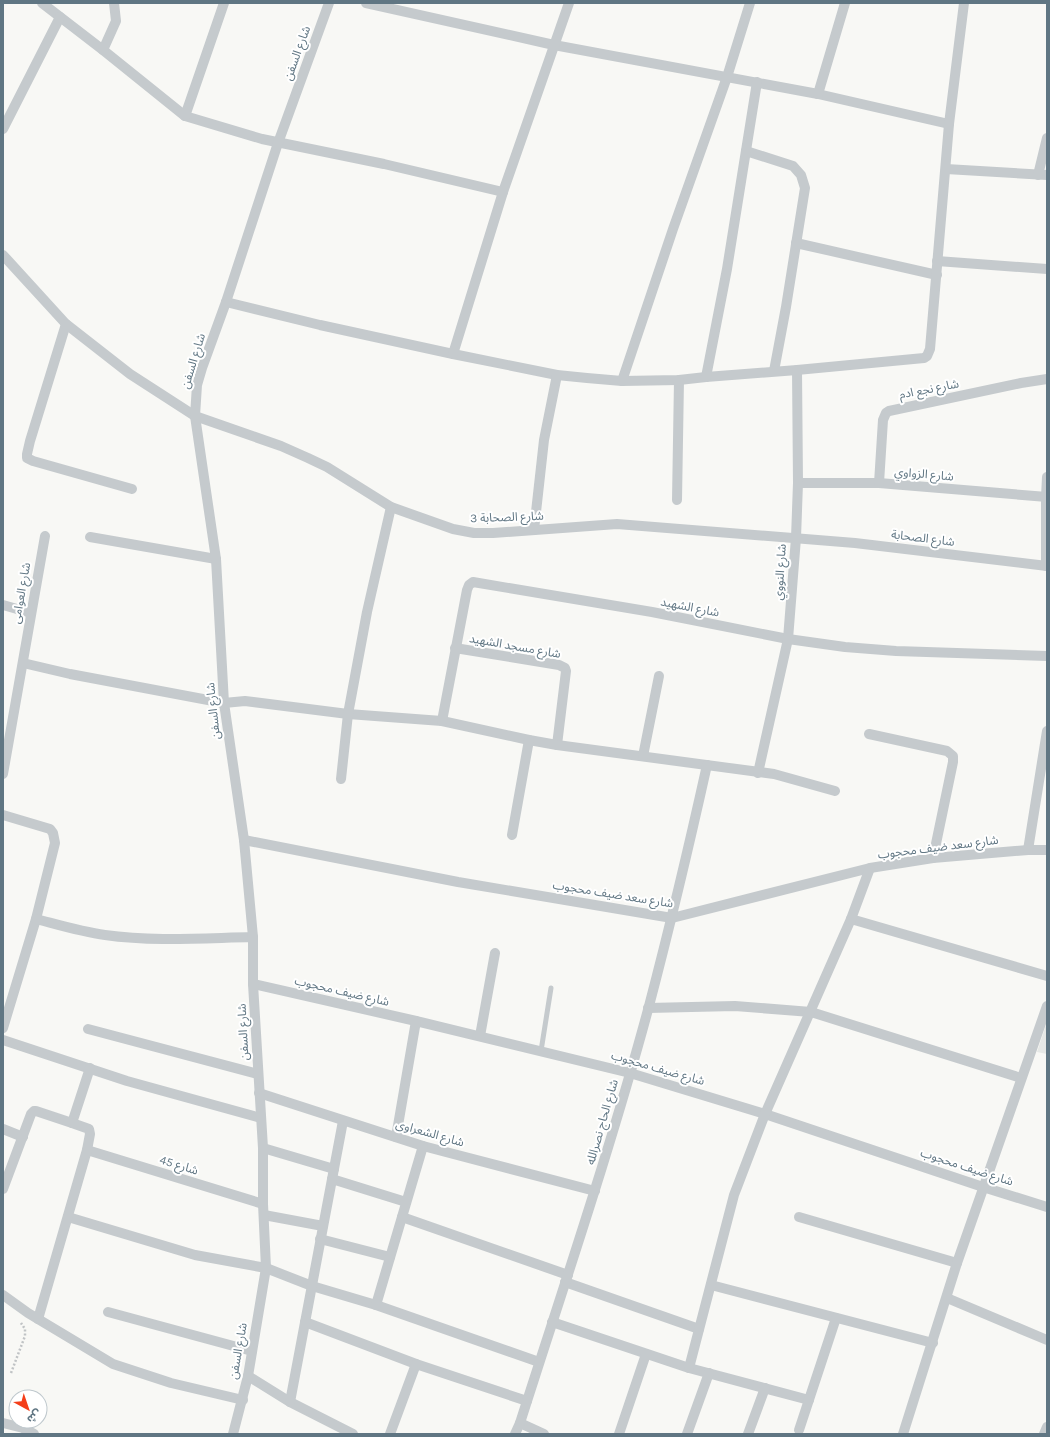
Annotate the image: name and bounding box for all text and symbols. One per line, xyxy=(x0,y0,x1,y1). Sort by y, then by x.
street label: شارع السفن xyxy=(281,24,315,83)
street label: شارع السفن xyxy=(178,332,210,391)
street label: شارع نجع ادم xyxy=(898,376,961,404)
street label: شارع الزواوي xyxy=(893,464,954,486)
street label: شارع الصحابة 3 xyxy=(470,509,544,527)
street label: شارع الصحابة xyxy=(890,527,956,551)
street label: شارع النووي xyxy=(771,543,792,601)
street label: شارع العوامى xyxy=(9,561,35,625)
street label: شارع الشهيد xyxy=(659,594,720,621)
street label: شارع مسجد الشهيد xyxy=(468,631,562,663)
street label: شارع السفن xyxy=(203,682,225,740)
street label: شارع سعد ضيف محجوب xyxy=(877,833,999,863)
street label: شارع سعد ضيف محجوب xyxy=(552,878,674,912)
street label: شارع ضيف محجوب xyxy=(293,973,391,1011)
street label: شارع السفن xyxy=(235,1003,253,1061)
street label: شارع ضيف محجوب xyxy=(609,1048,706,1090)
street label: شارع الحاج نصرالله xyxy=(583,1078,623,1167)
street label: شارع الشعراوى xyxy=(394,1117,466,1151)
street label: شارع ضيف محجوب xyxy=(918,1145,1015,1191)
street label: شارع 45 xyxy=(157,1152,200,1179)
street label: شارع السفن xyxy=(226,1322,252,1381)
north arrow xyxy=(8,1389,48,1429)
text: ش xyxy=(24,1406,44,1426)

